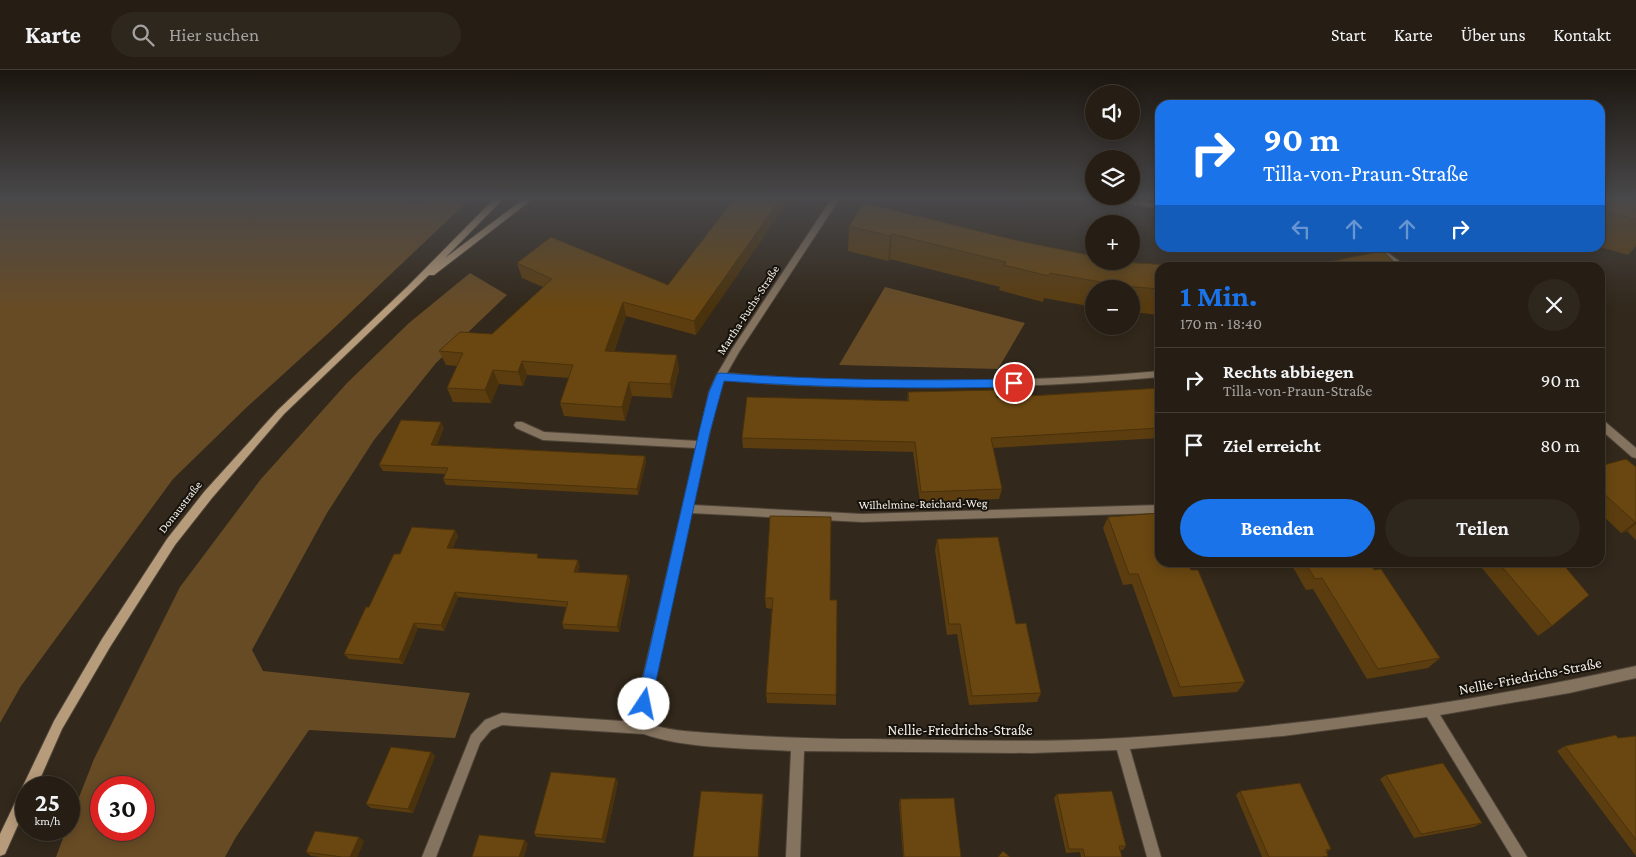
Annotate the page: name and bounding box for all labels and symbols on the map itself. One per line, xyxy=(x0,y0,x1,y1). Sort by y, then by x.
street label: Martha-Fuchs-Straße xyxy=(714,263,782,357)
pin xyxy=(993,362,1035,404)
street label: Donaustraße xyxy=(155,478,205,536)
street label: Wilhelmine-Reichard-Weg xyxy=(858,496,988,512)
street label: Nellie-Friedrichs-Straße xyxy=(1457,654,1603,698)
position arrow xyxy=(617,677,669,729)
street label: Nellie-Friedrichs-Straße xyxy=(887,722,1033,738)
speed limit sign: 30 xyxy=(90,776,155,841)

